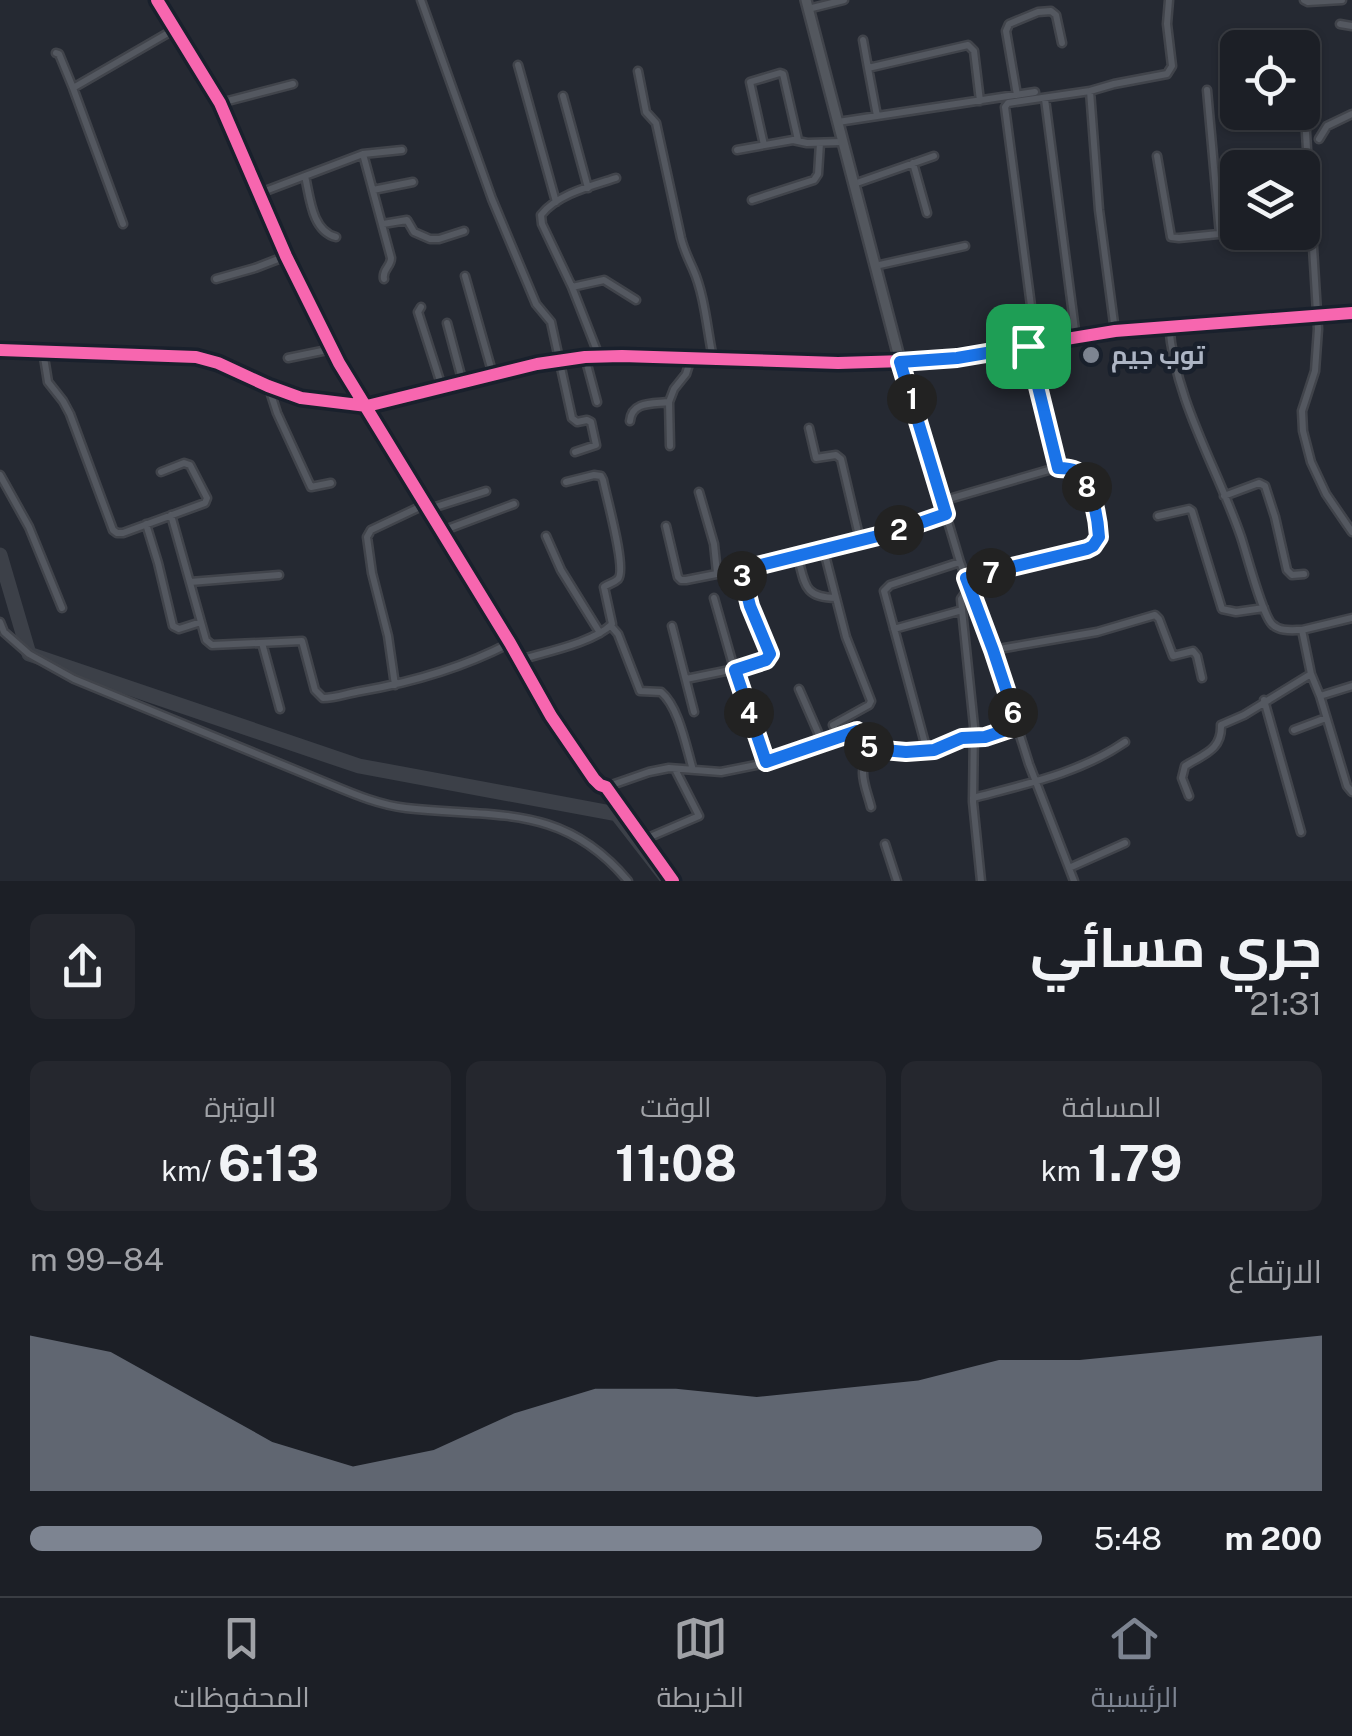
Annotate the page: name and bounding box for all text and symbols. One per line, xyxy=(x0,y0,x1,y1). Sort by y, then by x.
map controls xyxy=(1220,30,1320,250)
button: locate xyxy=(1220,30,1320,130)
button: layers xyxy=(1220,150,1320,250)
pin xyxy=(986,304,1071,389)
icon: arrive xyxy=(1001,319,1056,374)
place label: توب جيم xyxy=(1111,340,1205,373)
marker: توب جيم xyxy=(1080,344,1102,366)
pin: 1 xyxy=(887,374,937,424)
text: 1 xyxy=(906,382,918,415)
pin: 8 xyxy=(1062,462,1112,512)
text: 8 xyxy=(1078,470,1096,503)
pin: 2 xyxy=(874,505,924,555)
text: 2 xyxy=(890,513,908,546)
pin: 7 xyxy=(966,548,1016,598)
pin: 3 xyxy=(717,551,767,601)
text: 7 xyxy=(982,556,1000,589)
text: 3 xyxy=(733,559,751,592)
pin: 4 xyxy=(724,688,774,738)
pin: 6 xyxy=(988,688,1038,738)
text: 4 xyxy=(740,696,758,729)
text: 6 xyxy=(1004,696,1022,729)
pin: 5 xyxy=(844,722,894,772)
text: 5 xyxy=(860,730,878,763)
button: share xyxy=(30,914,135,1019)
text: جري مسائي xyxy=(1030,915,1322,979)
text: 21:31 xyxy=(1250,985,1322,1022)
text: الوتيرة xyxy=(204,1090,276,1123)
text: الوقت xyxy=(640,1090,712,1123)
text: المسافة xyxy=(1062,1090,1162,1123)
text: 6:13 xyxy=(218,1133,319,1192)
text: 11:08 xyxy=(615,1133,737,1192)
text: 1.79 xyxy=(1088,1133,1182,1192)
text: /km xyxy=(161,1154,218,1187)
text: km xyxy=(1041,1154,1088,1187)
text: 84–99 m xyxy=(30,1241,164,1278)
text: الارتفاع xyxy=(1228,1253,1322,1290)
text: 5:48 xyxy=(1094,1520,1162,1557)
text: 200 m xyxy=(1225,1520,1322,1557)
tab: المحفوظات xyxy=(173,1611,310,1723)
tab: الخريطة xyxy=(657,1611,744,1723)
tab: الرئيسية xyxy=(1091,1611,1179,1723)

